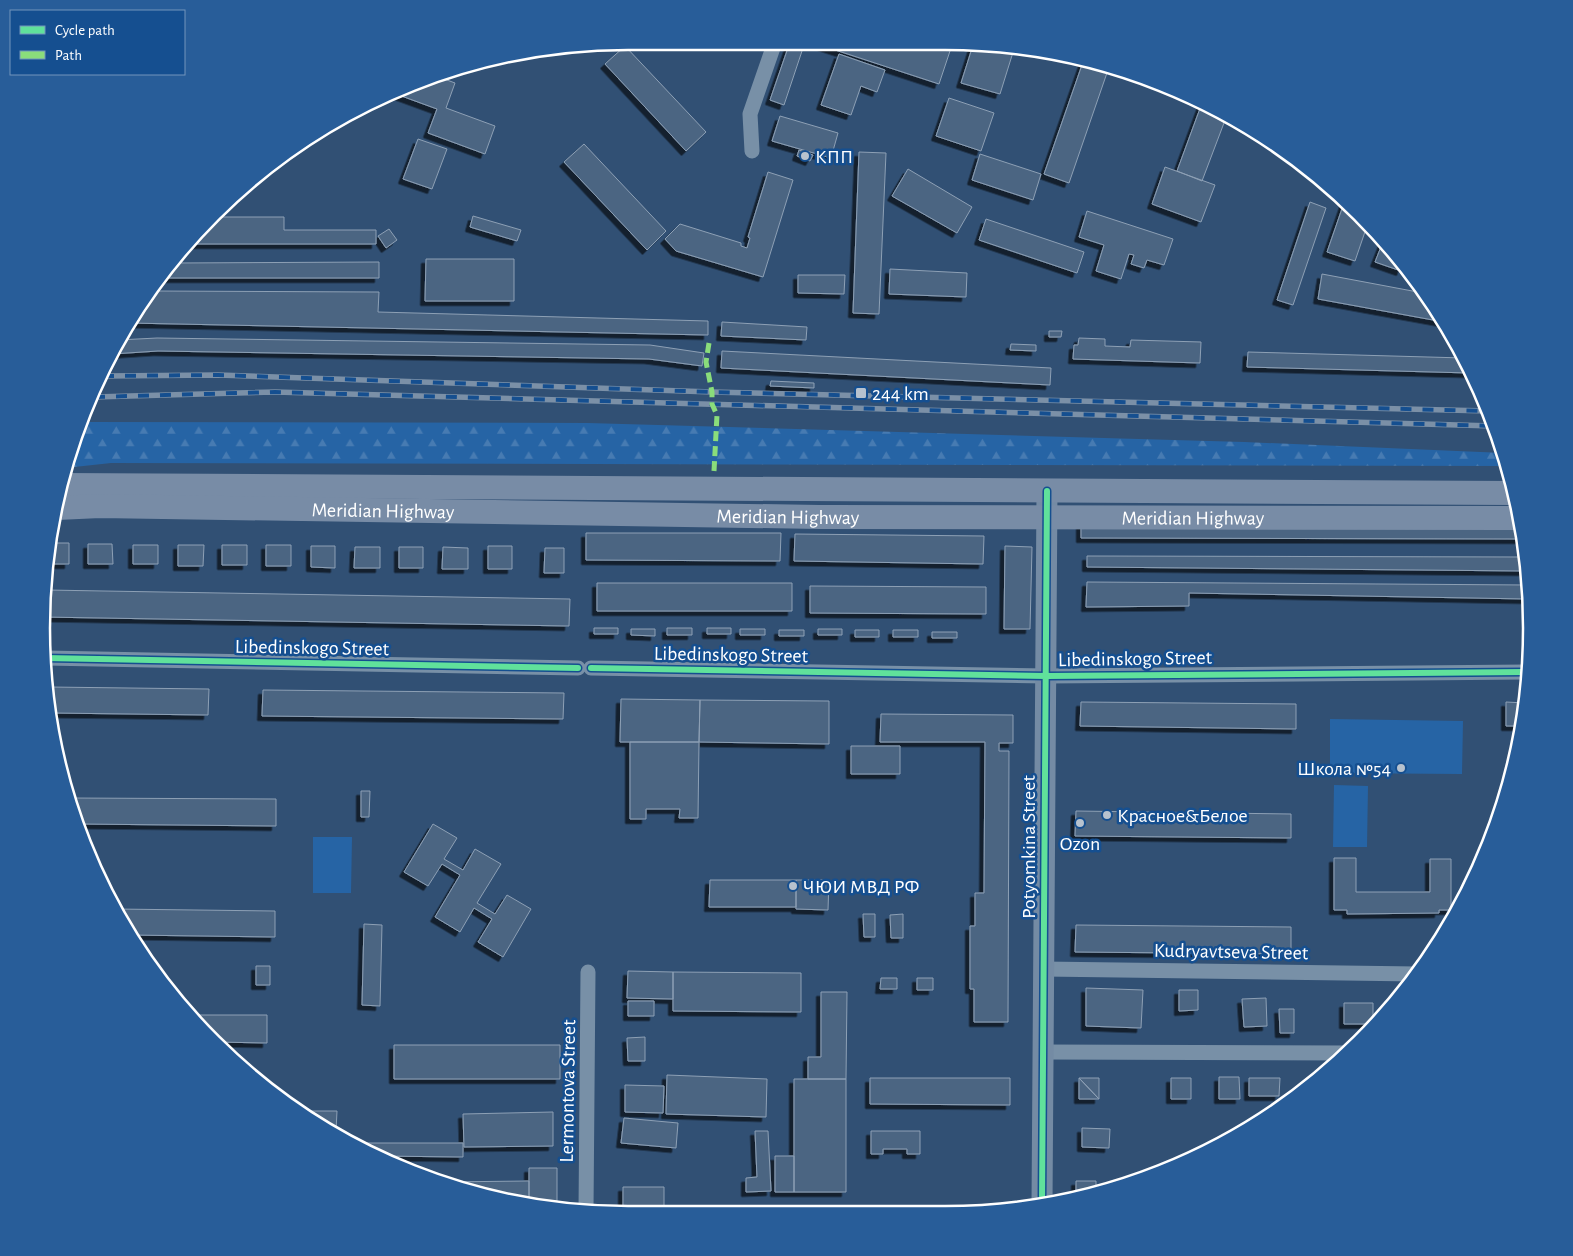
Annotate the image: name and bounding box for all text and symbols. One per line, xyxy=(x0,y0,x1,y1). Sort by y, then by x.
legend xyxy=(10,10,185,75)
text: Cycle path xyxy=(55,23,115,38)
text: Path xyxy=(55,48,82,63)
place label: КПП xyxy=(815,147,853,167)
marker: КПП xyxy=(799,150,811,162)
place label: 244 km xyxy=(872,384,929,404)
marker: 244 km xyxy=(854,386,868,400)
street label: Meridian Highway xyxy=(311,500,455,522)
street label: Meridian Highway xyxy=(716,506,860,528)
street label: Meridian Highway xyxy=(1121,508,1265,529)
street label: Libedinskogo Street xyxy=(235,637,390,659)
street label: Libedinskogo Street xyxy=(654,644,809,666)
street label: Libedinskogo Street xyxy=(1058,648,1213,670)
place label: Школа №54 xyxy=(1297,759,1391,779)
marker: Школа №54 xyxy=(1395,762,1407,774)
street label: Potyomkina Street xyxy=(1019,775,1039,919)
place label: Красное&Белое xyxy=(1117,806,1248,826)
marker: Красное&Белое xyxy=(1101,809,1113,821)
marker: Ozon xyxy=(1074,817,1086,829)
place label: Ozon xyxy=(1060,834,1100,854)
place label: ЧЮИ МВД РФ xyxy=(803,877,920,897)
marker: ЧЮИ МВД РФ xyxy=(787,880,799,892)
street label: Kudryavtseva Street xyxy=(1154,941,1309,963)
street label: Lermontova Street xyxy=(557,1019,579,1163)

